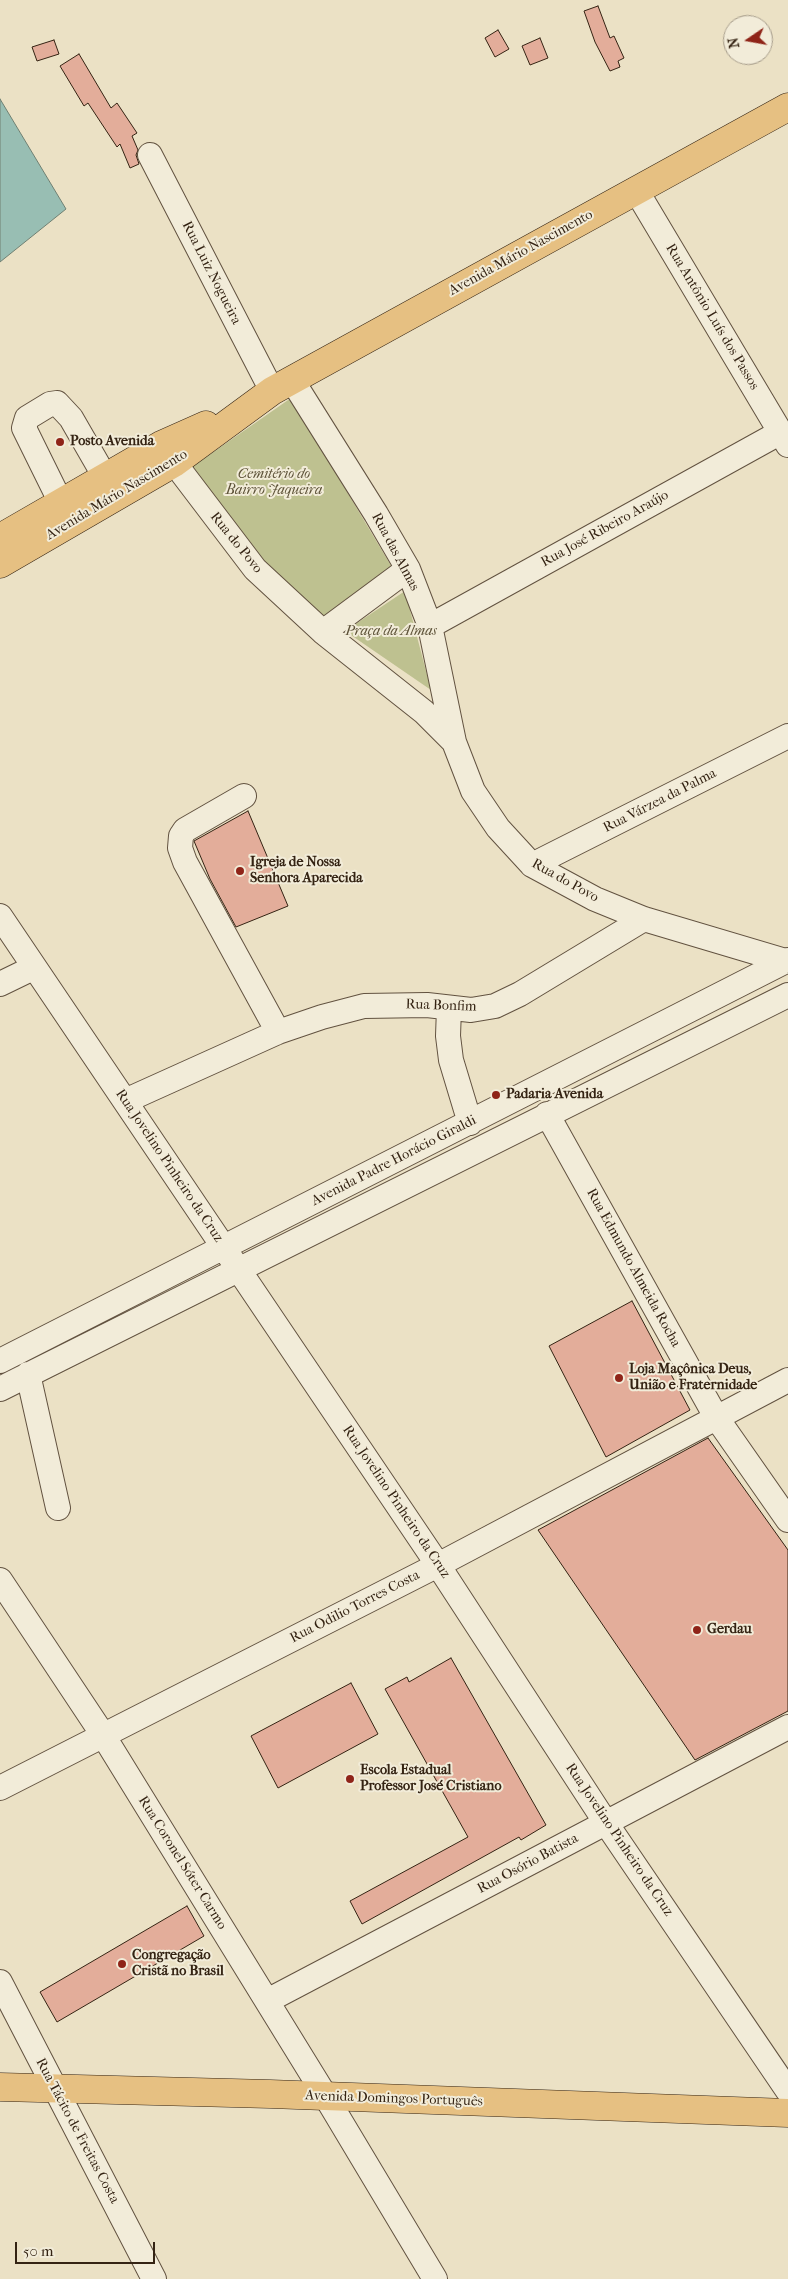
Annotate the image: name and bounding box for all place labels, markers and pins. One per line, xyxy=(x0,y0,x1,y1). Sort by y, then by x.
place label: Posto Avenida xyxy=(70,434,154,450)
marker: Posto Avenida xyxy=(54,436,66,448)
place label: Igreja de Nossa Senhora Aparecida xyxy=(250,855,363,888)
marker: Igreja de Nossa Senhora Aparecida xyxy=(234,865,246,877)
place label: Padaria Avenida xyxy=(506,1087,603,1103)
marker: Padaria Avenida xyxy=(490,1089,502,1101)
place label: Loja Maçônica Deus, União e Fraternidade xyxy=(629,1362,757,1394)
marker: Loja Maçônica Deus, União e Fraternidade xyxy=(613,1372,625,1384)
place label: Gerdau xyxy=(707,1622,752,1638)
marker: Gerdau xyxy=(691,1624,703,1636)
place label: Escola Estadual Professor José Cristiano xyxy=(360,1763,501,1795)
marker: Escola Estadual Professor José Cristiano xyxy=(344,1773,356,1785)
place label: Congregação Cristã no Brasil xyxy=(132,1948,224,1980)
marker: Congregação Cristã no Brasil xyxy=(116,1958,128,1970)

